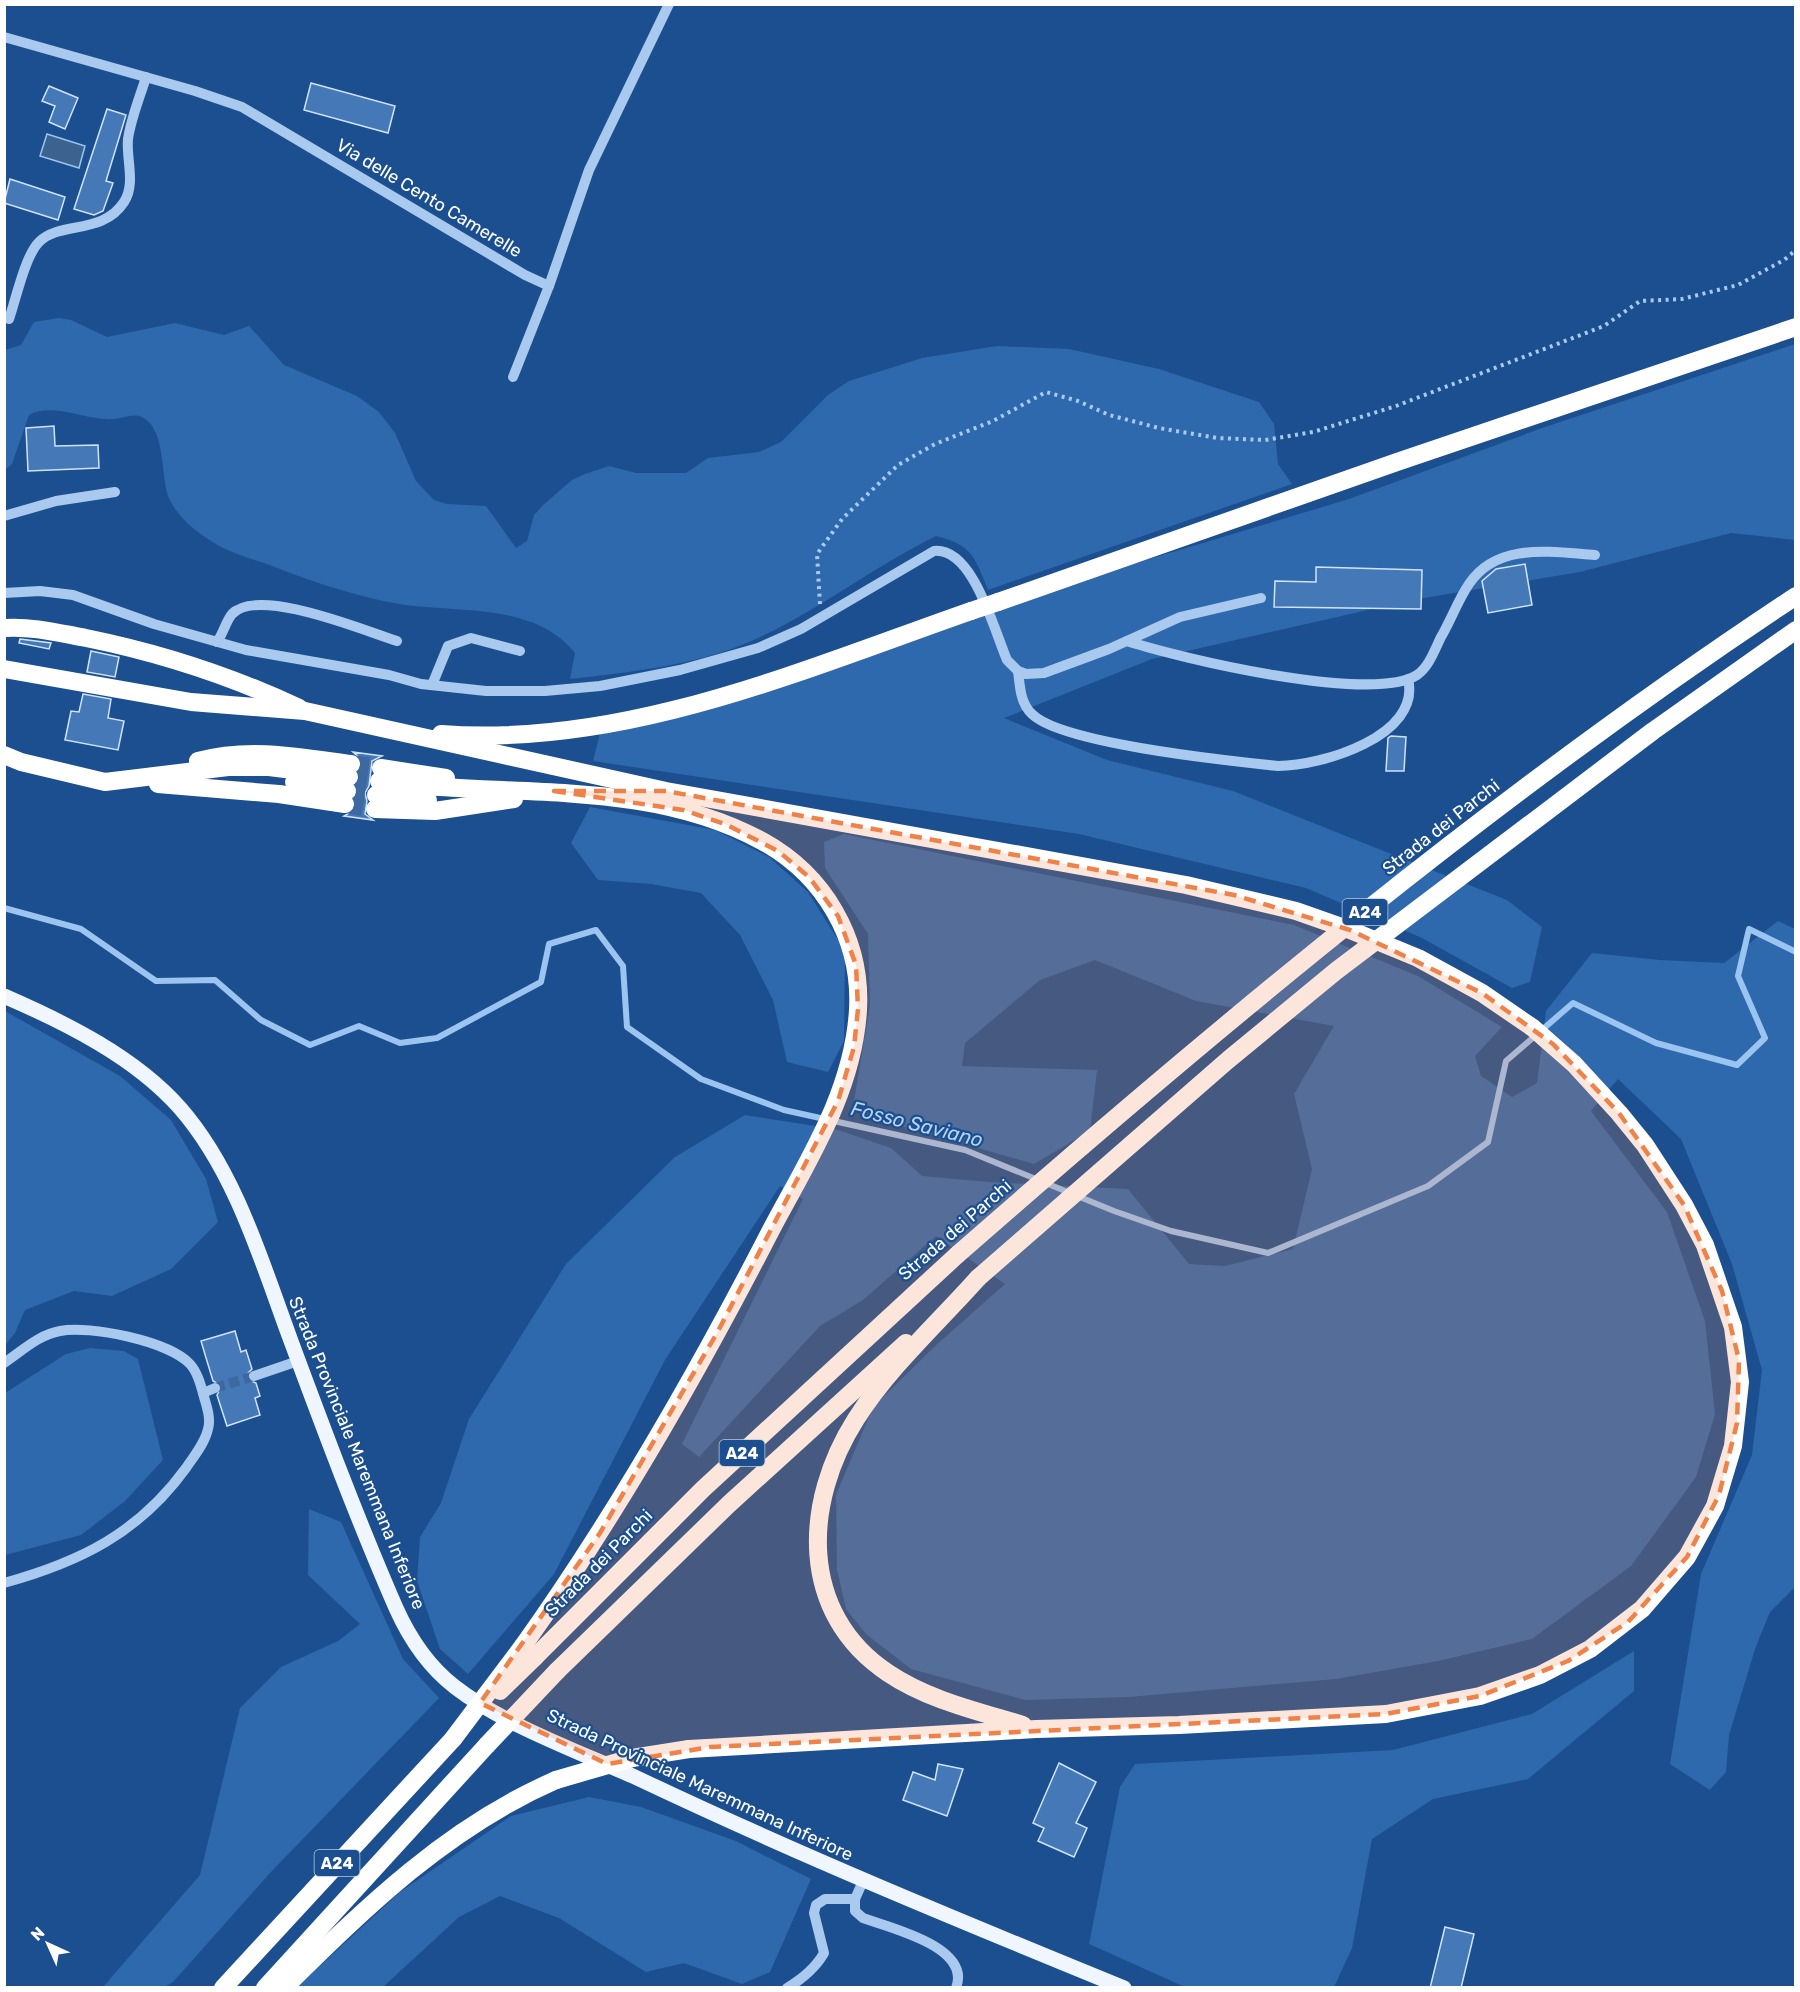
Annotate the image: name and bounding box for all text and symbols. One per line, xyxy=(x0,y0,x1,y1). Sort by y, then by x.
street label: Via delle Cento Camerelle xyxy=(332,134,526,262)
street label: Strada dei Parchi xyxy=(1378,774,1504,880)
road number: A24 xyxy=(1342,899,1388,925)
water label: Fosso Saviano xyxy=(849,1096,985,1152)
street label: Strada dei Parchi xyxy=(894,1175,1016,1285)
street label: Strada Provinciale Maremmana Inferiore xyxy=(284,1293,430,1613)
road number: A24 xyxy=(720,1440,764,1466)
street label: Strada dei Parchi xyxy=(541,1505,657,1621)
street label: Strada Provinciale Maremmana Inferiore xyxy=(543,1704,857,1866)
road number: A24 xyxy=(314,1850,360,1876)
north arrow xyxy=(18,1914,78,1974)
text: N xyxy=(27,1923,49,1945)

